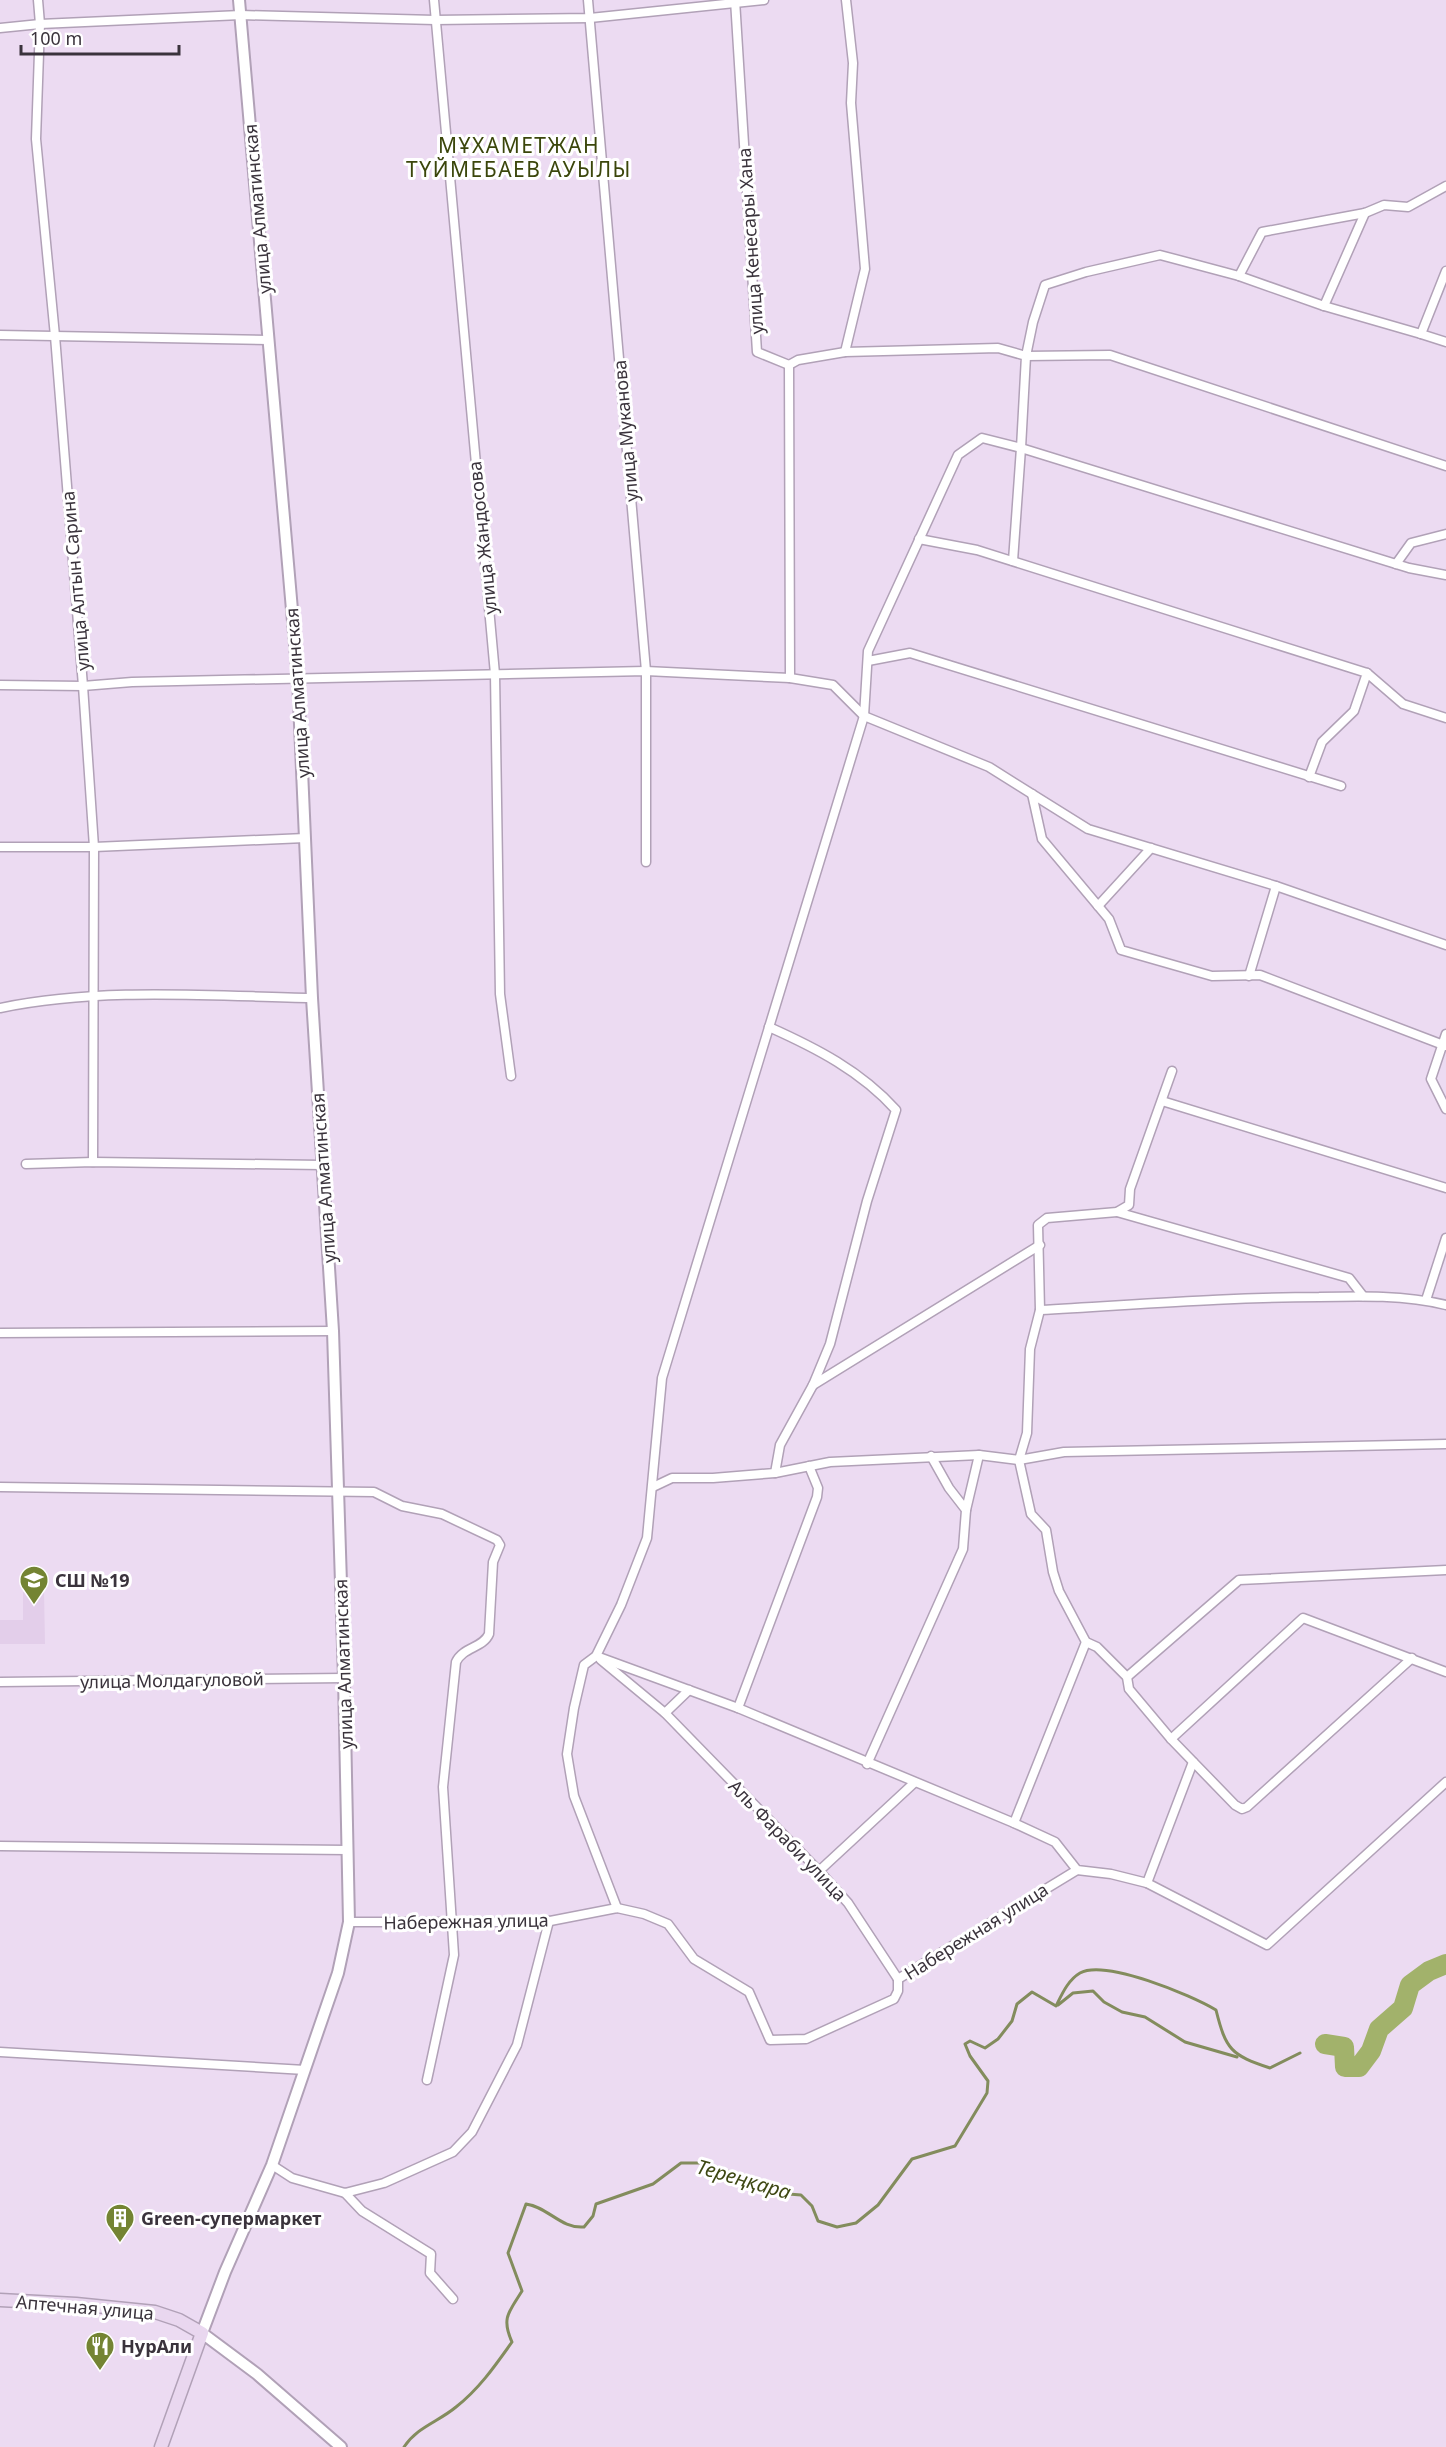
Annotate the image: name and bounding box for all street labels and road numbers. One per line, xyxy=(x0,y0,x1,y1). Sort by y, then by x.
street label: улица Алматинская xyxy=(238,123,276,295)
street label: улица Кенесары Хана xyxy=(732,147,768,335)
street label: улица Муканова xyxy=(607,359,643,503)
street label: улица Жандосова xyxy=(462,460,502,616)
street label: улица Алтын Сарина xyxy=(55,490,95,672)
street label: улица Алматинская xyxy=(279,607,315,779)
street label: улица Алматинская xyxy=(305,1092,341,1264)
street label: улица Алматинская xyxy=(328,1578,358,1750)
street label: улица Молдагуловой xyxy=(80,1666,264,1694)
street label: Аль Фараби улица xyxy=(724,1774,852,1906)
street label: Набережная улица xyxy=(900,1877,1052,1985)
street label: Набережная улица xyxy=(383,1908,549,1934)
street label: Аптечная улица xyxy=(15,2289,155,2325)

